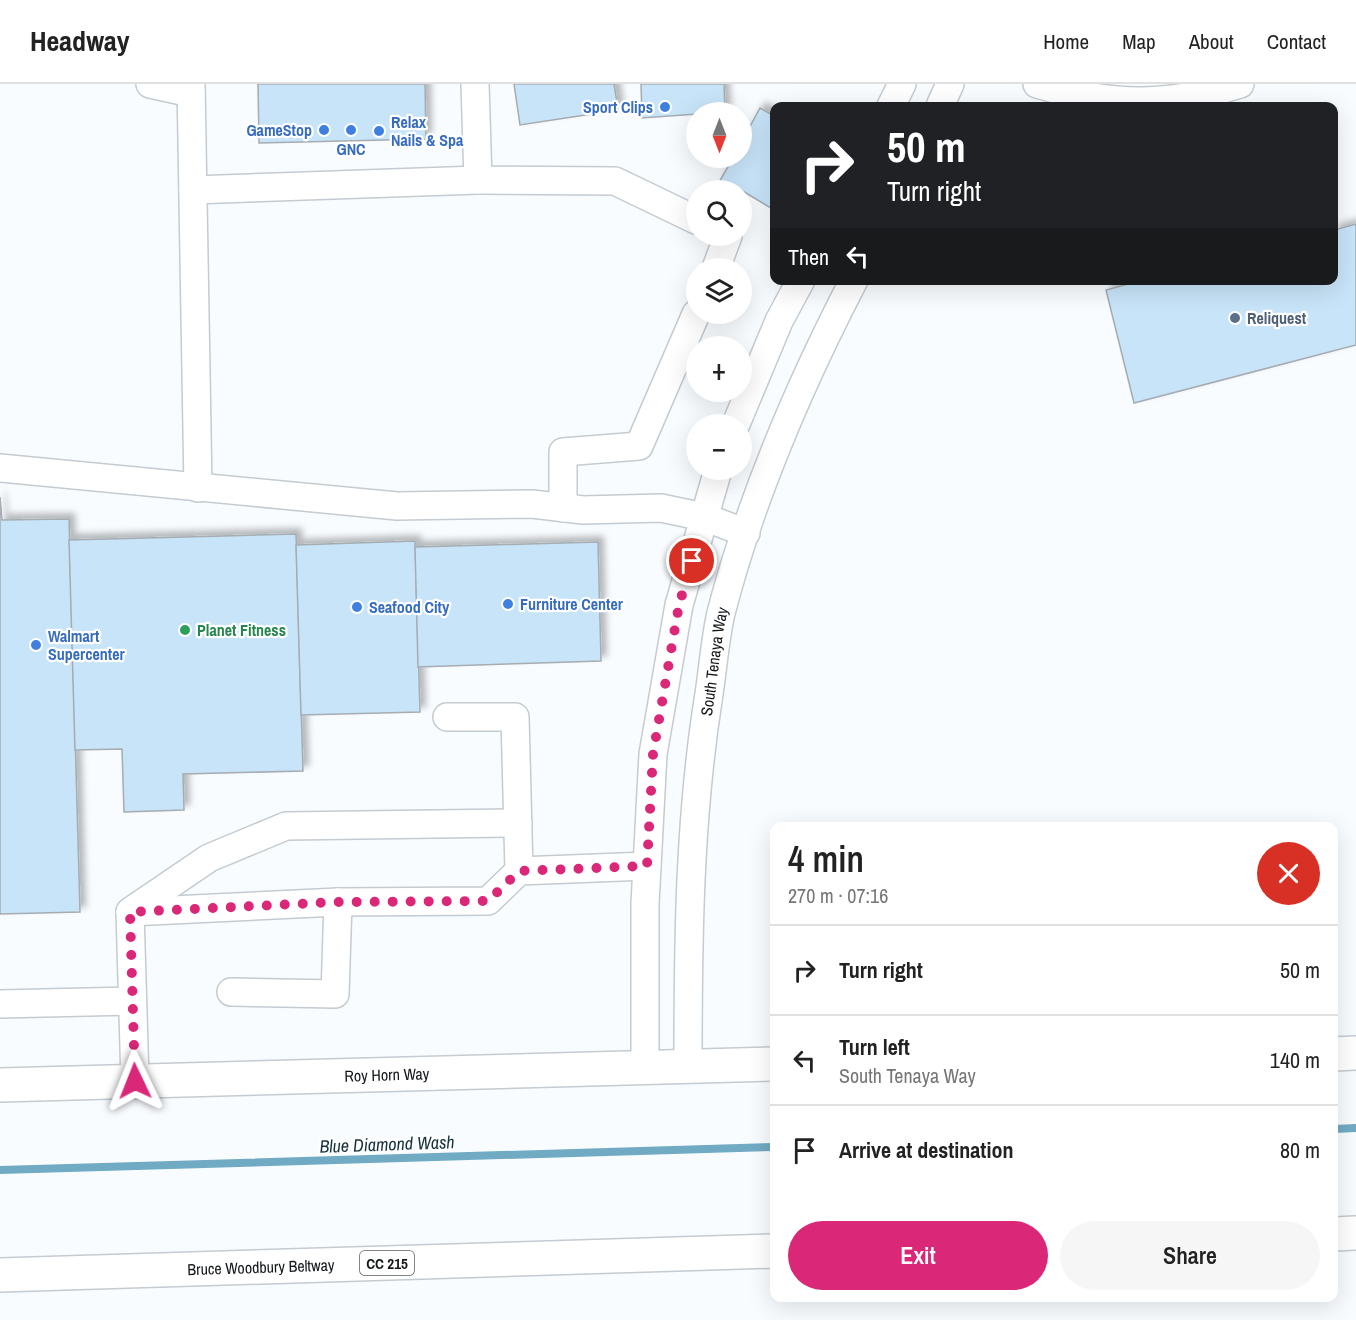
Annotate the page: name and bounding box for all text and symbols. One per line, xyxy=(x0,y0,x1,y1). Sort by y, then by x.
text: Headway xyxy=(30,22,130,60)
text: Home xyxy=(1043,27,1089,56)
text: Map xyxy=(1122,27,1156,56)
text: About xyxy=(1189,27,1234,56)
text: Contact xyxy=(1267,27,1326,56)
place label: Sport Clips xyxy=(583,96,653,118)
marker: Sport Clips xyxy=(658,100,672,114)
north arrow xyxy=(686,102,752,168)
map controls xyxy=(686,102,752,480)
place label: Relax Nails & Spa xyxy=(391,111,464,151)
place label: GameStop xyxy=(246,119,312,141)
text: 50 m xyxy=(887,119,966,175)
marker: GameStop xyxy=(317,123,331,137)
marker: GNC xyxy=(344,123,358,137)
marker: Relax Nails & Spa xyxy=(372,124,386,138)
icon: right xyxy=(788,126,866,204)
place label: GNC xyxy=(336,138,366,160)
text: Turn right xyxy=(887,173,981,209)
button: search xyxy=(686,180,752,246)
icon: left xyxy=(841,240,874,273)
text: Then xyxy=(788,242,829,272)
button: layers xyxy=(686,258,752,324)
place label: Reliquest xyxy=(1247,307,1307,329)
marker: Reliquest xyxy=(1228,311,1242,325)
button: + xyxy=(686,336,752,402)
button: − xyxy=(686,414,752,480)
pin xyxy=(666,535,717,586)
icon: arrive xyxy=(675,544,708,577)
place label: Furniture Center xyxy=(520,593,624,615)
place label: Seafood City xyxy=(369,596,450,618)
marker: Furniture Center xyxy=(501,597,515,611)
marker: Seafood City xyxy=(350,600,364,614)
street label: South Tenaya Way xyxy=(695,604,733,717)
place label: Planet Fitness xyxy=(197,619,286,641)
marker: Planet Fitness xyxy=(178,623,192,637)
place label: Walmart Supercenter xyxy=(48,625,125,665)
marker: Walmart Supercenter xyxy=(29,638,43,652)
text: 4 min xyxy=(788,835,864,883)
button: close xyxy=(1257,842,1320,905)
text: 270 m · 07:16 xyxy=(788,882,888,909)
icon: right xyxy=(788,954,821,987)
text: Turn right xyxy=(839,955,923,985)
text: 50 m xyxy=(1280,955,1320,985)
text: Turn left xyxy=(839,1032,910,1062)
icon: left xyxy=(788,1044,821,1077)
text: 140 m xyxy=(1270,1045,1320,1075)
position arrow xyxy=(103,1049,167,1113)
street label: Roy Horn Way xyxy=(344,1062,430,1087)
text: South Tenaya Way xyxy=(839,1062,976,1089)
water label: Blue Diamond Wash xyxy=(319,1129,455,1159)
icon: arrive xyxy=(788,1134,821,1167)
text: Arrive at destination xyxy=(839,1135,1013,1165)
text: 80 m xyxy=(1280,1135,1320,1165)
button: Exit xyxy=(788,1221,1048,1290)
button: Share xyxy=(1060,1221,1320,1290)
road number: CC 215 xyxy=(360,1251,414,1275)
street label: Bruce Woodbury Beltway xyxy=(187,1254,335,1280)

